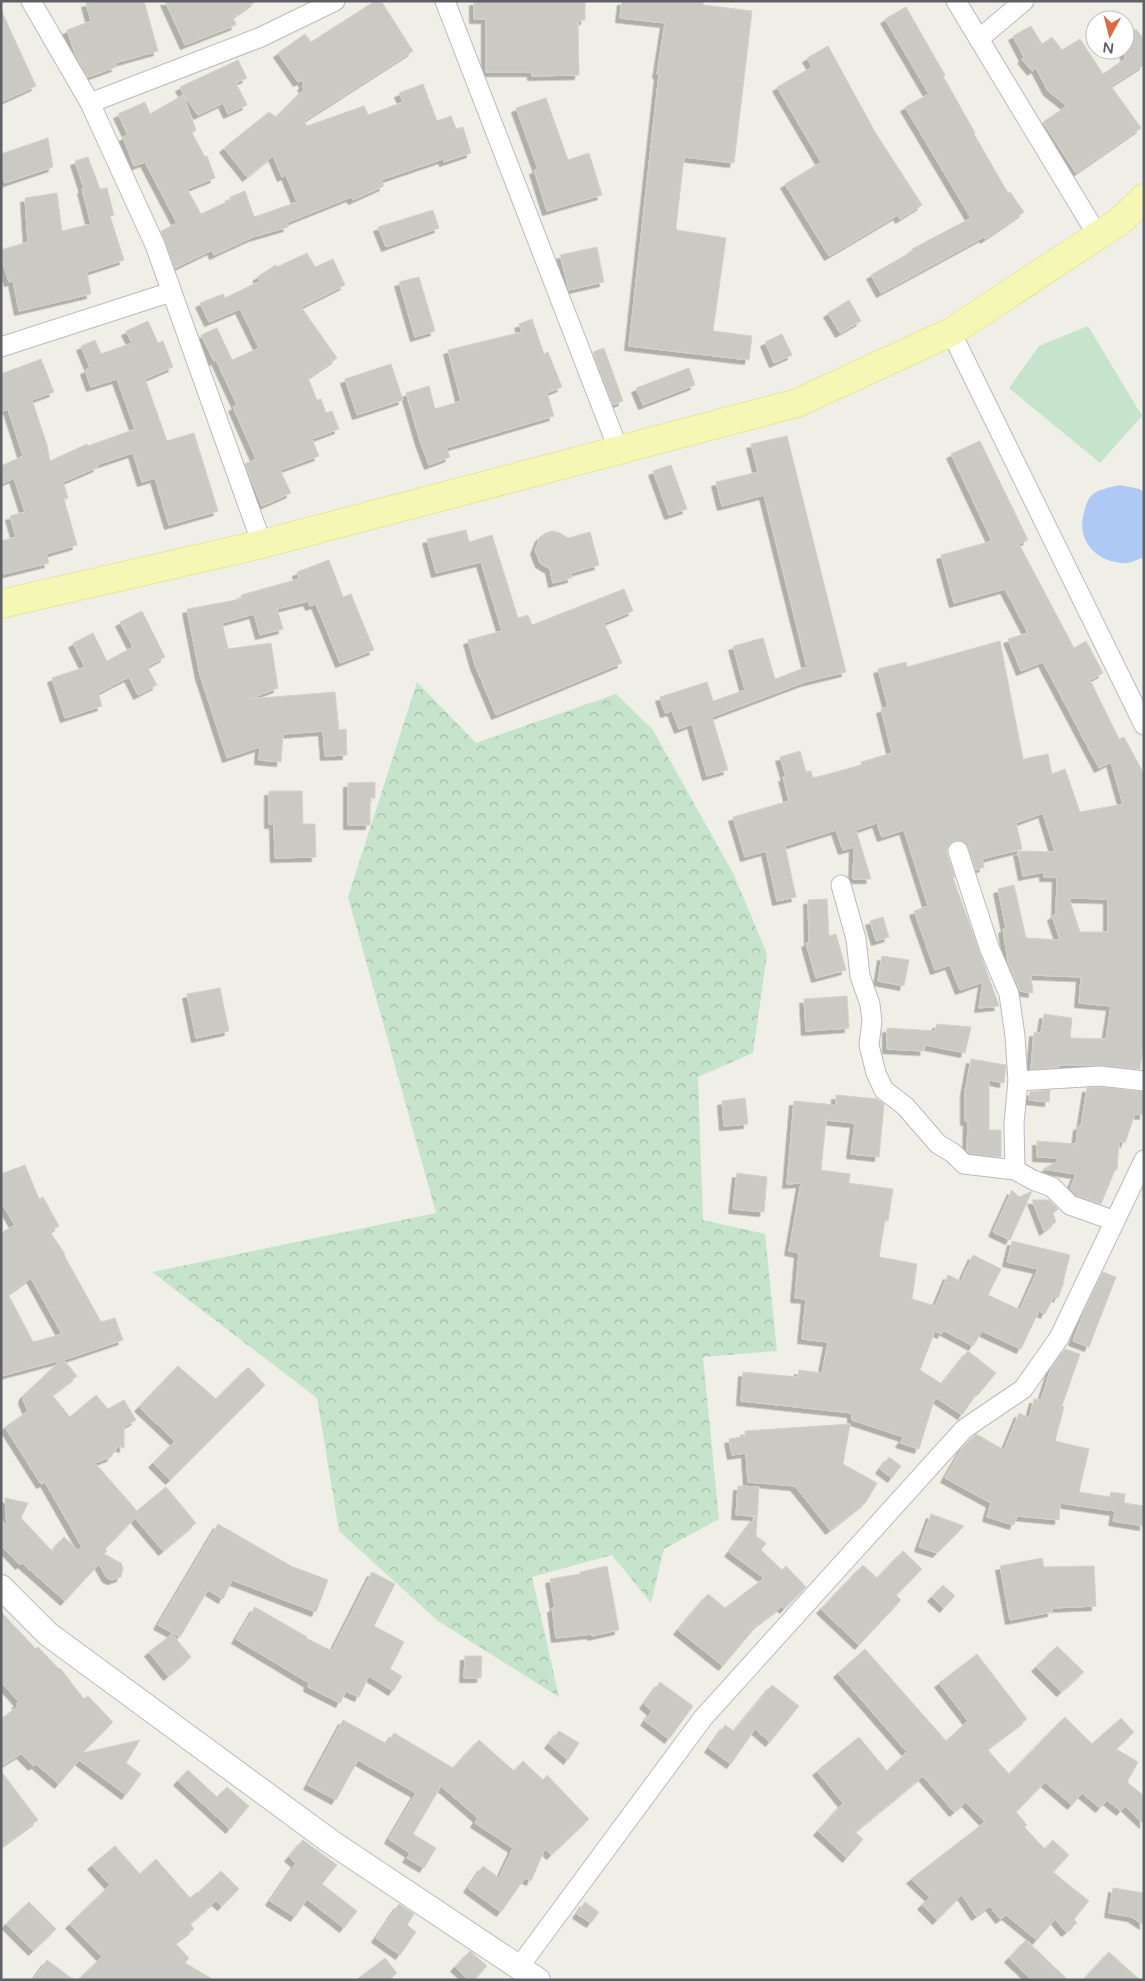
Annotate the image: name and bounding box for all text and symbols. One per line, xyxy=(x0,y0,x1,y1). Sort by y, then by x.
north arrow xyxy=(1085,10,1135,60)
text: N xyxy=(1102,38,1115,57)

